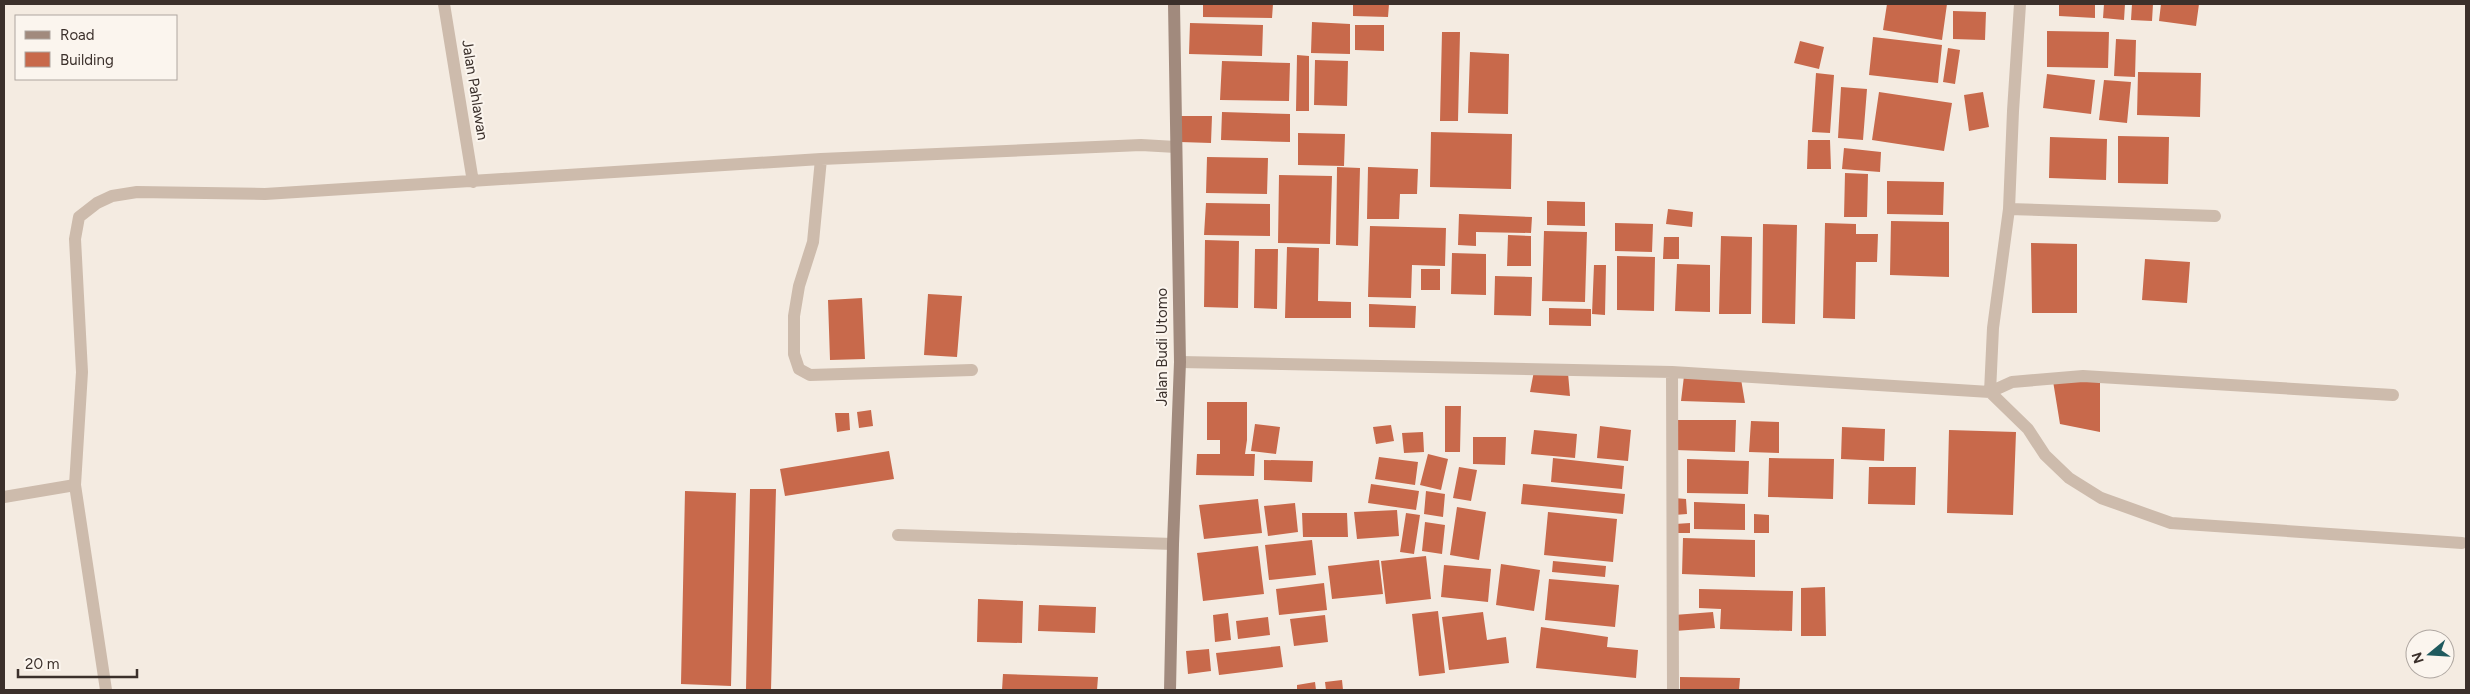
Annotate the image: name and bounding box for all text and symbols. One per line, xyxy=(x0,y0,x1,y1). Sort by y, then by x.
legend xyxy=(15,15,178,80)
text: Road xyxy=(60,26,95,44)
street label: Jalan Pahlawan xyxy=(458,39,492,141)
text: Building xyxy=(60,51,114,69)
street label: Jalan Budi Utomo xyxy=(1153,288,1171,406)
north arrow xyxy=(2405,629,2455,679)
scale bar xyxy=(18,646,136,678)
text: N xyxy=(2408,650,2428,666)
text: 20 m xyxy=(25,655,59,673)

